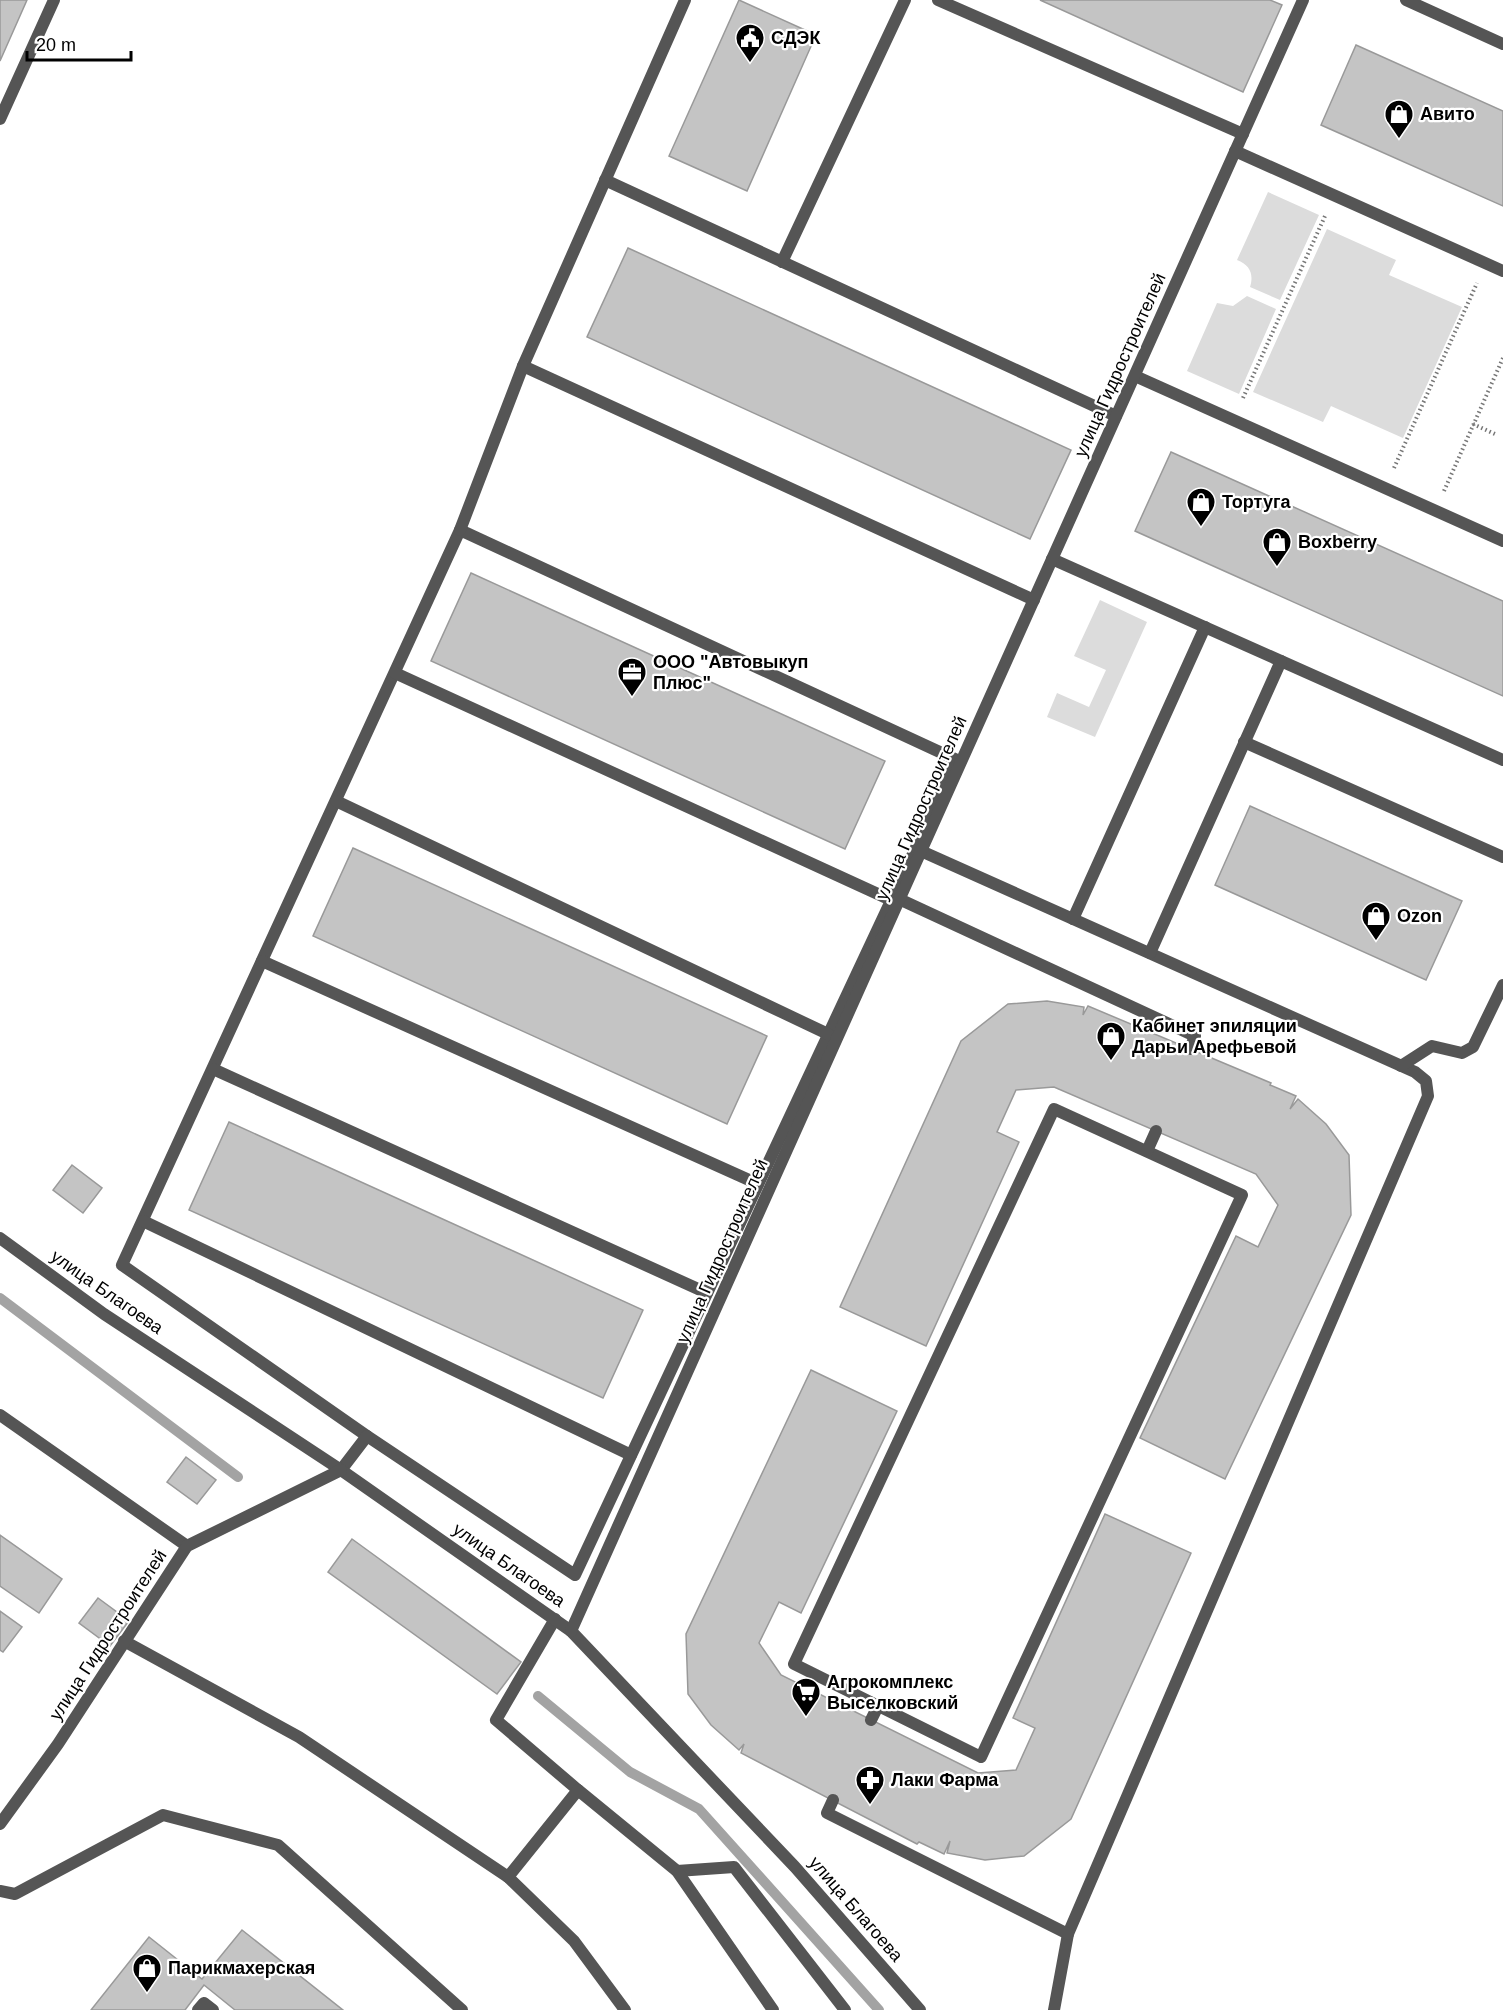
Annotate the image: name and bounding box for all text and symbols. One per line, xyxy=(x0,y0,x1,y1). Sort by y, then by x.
public building icon: СДЭК xyxy=(734,22,766,64)
scale bar xyxy=(27,24,130,62)
place label: СДЭК xyxy=(771,28,821,48)
text: 20 m xyxy=(36,35,76,55)
shop icon: Авито xyxy=(1383,98,1415,140)
place label: Авито xyxy=(1420,104,1475,124)
street label: улица Гидростроителей xyxy=(1070,270,1170,460)
shop icon: Тортуга xyxy=(1185,486,1217,528)
place label: Тортуга xyxy=(1222,492,1291,512)
shop icon: Boxberry xyxy=(1261,526,1293,568)
place label: Boxberry xyxy=(1298,532,1377,552)
place label: ООО "Автовыкуп Плюс" xyxy=(653,652,808,693)
office icon: ООО "Автовыкуп Плюс" xyxy=(616,656,648,698)
street label: улица Гидростроителей xyxy=(871,713,971,903)
shop icon: Ozon xyxy=(1360,900,1392,942)
place label: Ozon xyxy=(1397,906,1442,926)
place label: Кабинет эпиляции Дарьи Арефьевой xyxy=(1132,1016,1297,1057)
shop icon: Кабинет эпиляции Дарьи Арефьевой xyxy=(1095,1020,1127,1062)
street label: улица Гидростроителей xyxy=(672,1156,772,1346)
street label: улица Благоева xyxy=(47,1246,168,1339)
street label: улица Благоева xyxy=(449,1519,570,1612)
street label: улица Гидростроителей xyxy=(45,1546,171,1724)
place label: Агрокомплекс Выселковский xyxy=(827,1672,958,1713)
supermarket icon: Агрокомплекс Выселковский xyxy=(790,1676,822,1718)
pharmacy icon: Лаки Фарма xyxy=(854,1764,886,1806)
place label: Лаки Фарма xyxy=(891,1770,999,1790)
street label: улица Благоева xyxy=(805,1853,908,1966)
shop icon: Парикмахерская xyxy=(131,1952,163,1994)
place label: Парикмахерская xyxy=(168,1958,315,1978)

